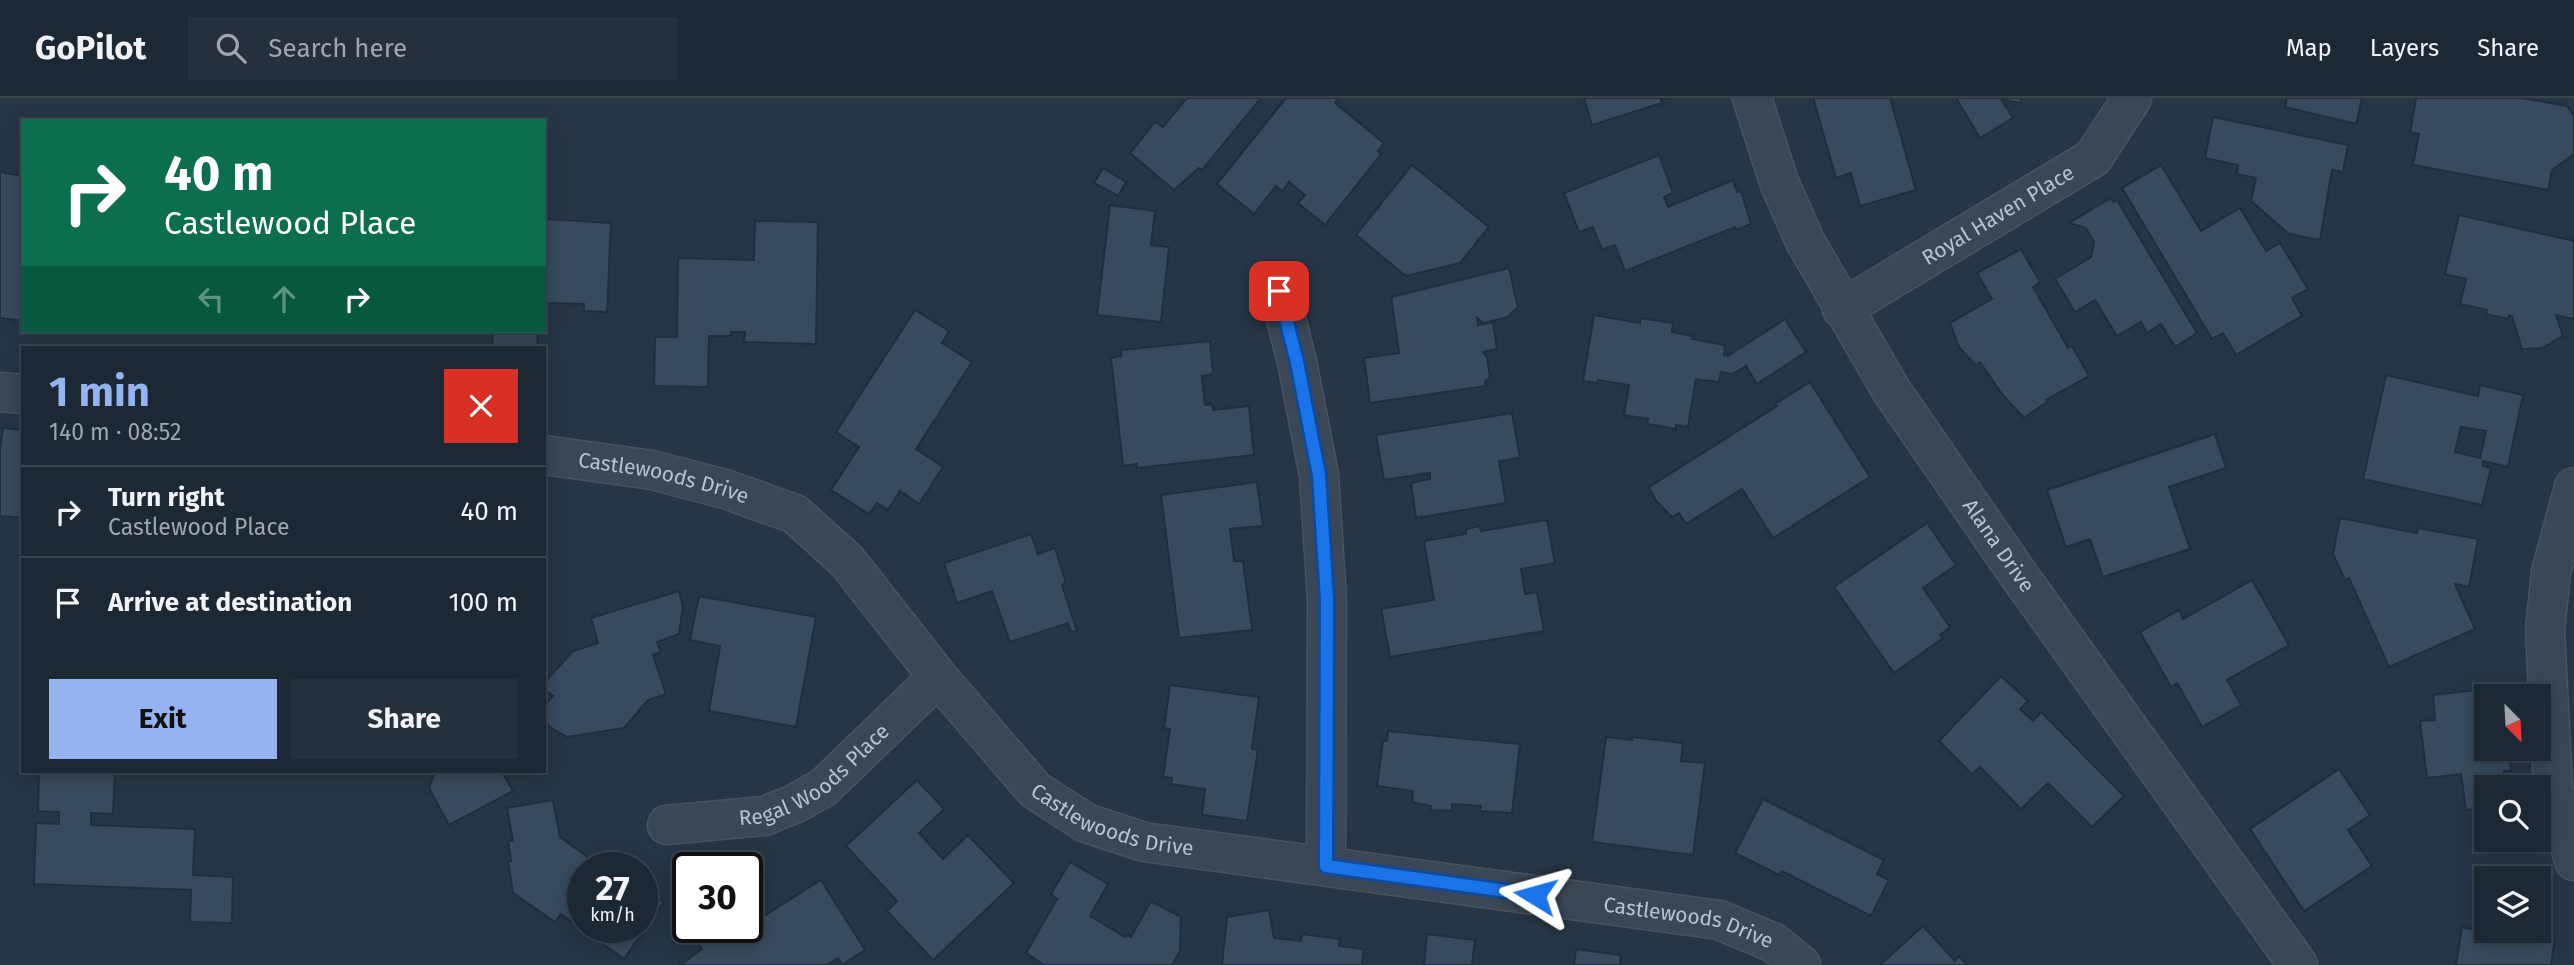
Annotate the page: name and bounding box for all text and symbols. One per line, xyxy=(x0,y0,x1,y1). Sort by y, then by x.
search box xyxy=(188,17,678,80)
text: GoPilot xyxy=(35,28,146,68)
icon: search xyxy=(212,29,250,67)
text: Search here xyxy=(268,33,407,64)
text: Map xyxy=(2286,34,2332,62)
text: Layers xyxy=(2370,34,2439,62)
text: Share xyxy=(2477,34,2539,62)
text: 40 m xyxy=(164,144,273,203)
icon: right xyxy=(49,147,140,238)
street label: Royal Haven Place xyxy=(1917,159,2079,271)
text: Castlewood Place xyxy=(164,204,416,242)
pin xyxy=(1249,261,1309,321)
icon: arrive xyxy=(1260,272,1298,310)
icon: left xyxy=(192,280,230,318)
icon: ahead xyxy=(265,280,303,318)
icon: right xyxy=(338,280,376,318)
text: 1 min xyxy=(49,367,150,417)
button: close xyxy=(444,369,518,443)
text: 140 m · 08:52 xyxy=(49,418,181,446)
street label: Castlewoods Drive xyxy=(577,447,753,510)
text: Turn right xyxy=(108,482,225,513)
icon: right xyxy=(49,493,87,531)
street label: Alana Drive xyxy=(1957,494,2040,598)
text: 40 m xyxy=(460,496,518,527)
text: Castlewood Place xyxy=(108,513,289,541)
icon: arrive xyxy=(49,584,87,622)
text: Arrive at destination xyxy=(108,587,352,618)
text: 100 m xyxy=(449,587,518,618)
button: Exit xyxy=(49,679,277,759)
button: Share xyxy=(291,679,518,759)
north arrow xyxy=(2474,684,2552,761)
map controls xyxy=(2474,684,2551,943)
street label: Regal Woods Place xyxy=(738,718,895,831)
button: search xyxy=(2474,775,2551,852)
street label: Castlewoods Drive xyxy=(1026,778,1195,862)
speed limit sign: 30 xyxy=(672,852,763,943)
position arrow xyxy=(1498,858,1572,932)
button: layers xyxy=(2474,866,2551,943)
text: 27 xyxy=(595,867,630,909)
street label: Castlewoods Drive xyxy=(1602,891,1777,954)
text: km/h xyxy=(590,904,635,926)

